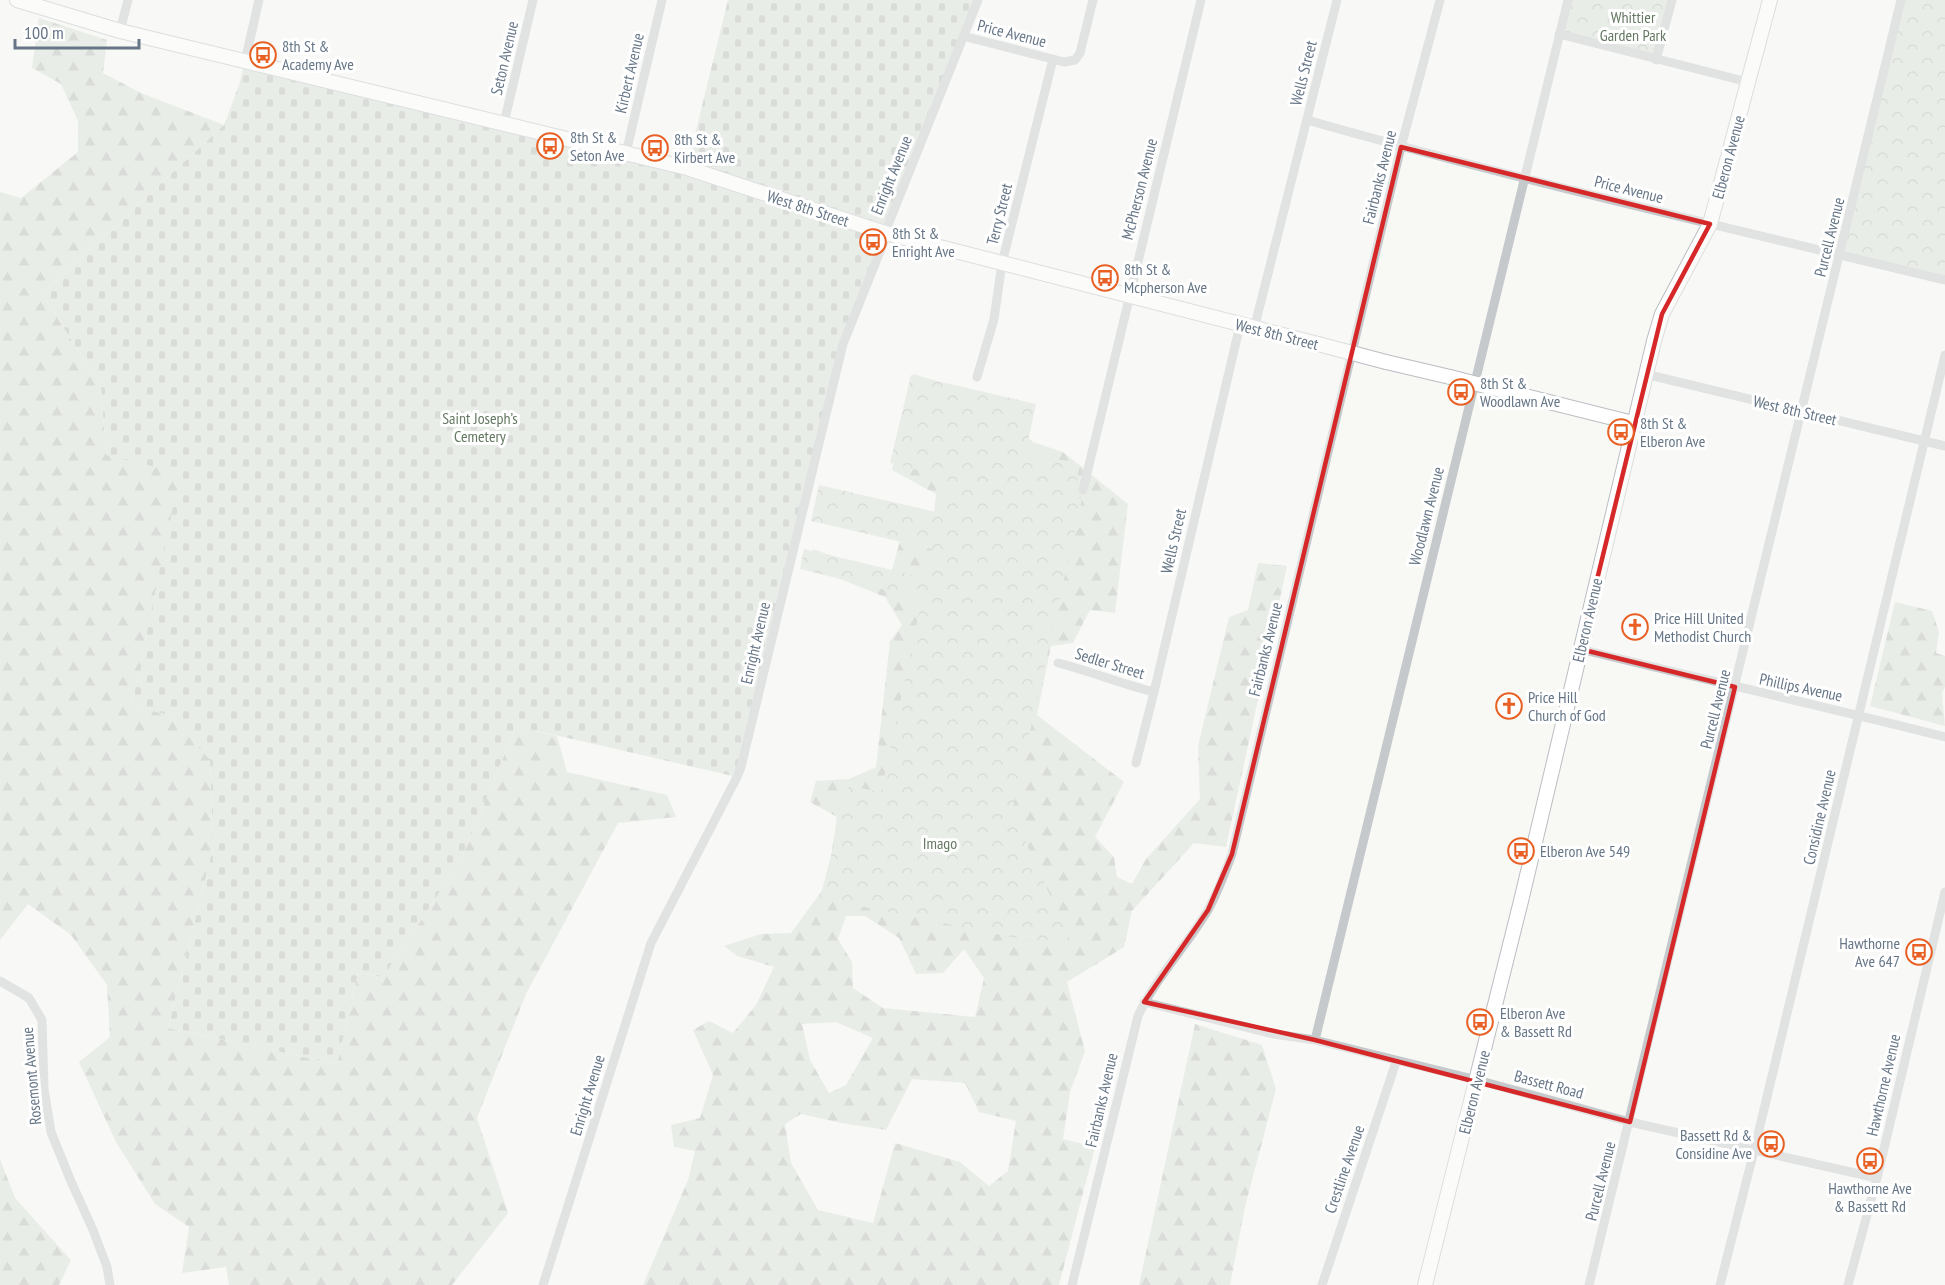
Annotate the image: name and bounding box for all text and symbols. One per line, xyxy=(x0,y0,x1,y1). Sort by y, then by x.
park label: Whittier Garden Park xyxy=(1600,7,1667,45)
scale bar xyxy=(15,12,140,50)
street label: Price Avenue xyxy=(976,15,1048,51)
street label: Seton Avenue xyxy=(486,19,522,97)
text: 100 m xyxy=(24,21,64,44)
street label: Kirbert Avenue xyxy=(610,31,648,115)
place label: 8th St & Academy Ave xyxy=(282,36,354,74)
street label: Wells Street xyxy=(1285,38,1321,108)
bus stop icon: 8th St & Academy Ave xyxy=(248,40,278,70)
street label: Elberon Avenue xyxy=(1707,113,1749,201)
place label: 8th St & Seton Ave xyxy=(570,127,625,165)
street label: Fairbanks Avenue xyxy=(1358,128,1400,226)
place label: 8th St & Kirbert Ave xyxy=(674,129,735,167)
bus stop icon: 8th St & Seton Ave xyxy=(535,131,565,161)
bus stop icon: 8th St & Kirbert Ave xyxy=(640,133,670,163)
street label: Enright Avenue xyxy=(866,133,916,217)
street label: McPherson Avenue xyxy=(1117,136,1161,242)
street label: Price Avenue xyxy=(1593,171,1665,207)
street label: Terry Street xyxy=(982,180,1016,247)
street label: West 8th Street xyxy=(764,185,852,231)
street label: Purcell Avenue xyxy=(1809,195,1849,279)
place label: 8th St & Enright Ave xyxy=(892,223,955,261)
bus stop icon: 8th St & Enright Ave xyxy=(858,227,888,257)
place label: 8th St & Mcpherson Ave xyxy=(1124,259,1207,297)
bus stop icon: 8th St & Mcpherson Ave xyxy=(1090,263,1120,293)
street label: West 8th Street xyxy=(1233,314,1321,354)
place label: 8th St & Woodlawn Ave xyxy=(1480,373,1560,411)
bus stop icon: 8th St & Woodlawn Ave xyxy=(1446,377,1476,407)
street label: West 8th Street xyxy=(1751,391,1839,429)
park label: Saint Joseph’s Cemetery xyxy=(442,408,518,446)
place label: 8th St & Elberon Ave xyxy=(1640,413,1705,451)
bus stop icon: 8th St & Elberon Ave xyxy=(1606,417,1636,447)
street label: Woodlawn Avenue xyxy=(1404,465,1448,567)
street label: Wells Street xyxy=(1156,506,1190,575)
street label: Elberon Avenue xyxy=(1568,576,1606,664)
street label: Enright Avenue xyxy=(736,600,774,686)
street label: Fairbanks Avenue xyxy=(1244,600,1286,698)
place label: Price Hill United Methodist Church xyxy=(1654,608,1751,646)
church icon: Price Hill United Methodist Church xyxy=(1620,612,1650,642)
street label: Sedler Street xyxy=(1073,643,1148,683)
street label: Purcell Avenue xyxy=(1695,667,1735,751)
street label: Phillips Avenue xyxy=(1758,668,1844,706)
place label: Price Hill Church of God xyxy=(1528,687,1606,725)
church icon: Price Hill Church of God xyxy=(1494,691,1524,721)
street label: Considine Avenue xyxy=(1798,767,1840,867)
park label: Imago xyxy=(923,833,957,853)
bus stop icon: Elberon Ave 549 xyxy=(1506,836,1536,866)
place label: Elberon Ave 549 xyxy=(1540,841,1630,861)
place label: Hawthorne Ave 647 xyxy=(1839,933,1900,971)
bus stop icon: Hawthorne Ave 647 xyxy=(1904,937,1934,967)
place label: Elberon Ave & Bassett Rd xyxy=(1500,1003,1572,1041)
bus stop icon: Elberon Ave & Bassett Rd xyxy=(1465,1007,1495,1037)
street label: Rosemont Avenue xyxy=(17,1026,45,1126)
street label: Hawthorne Avenue xyxy=(1862,1032,1904,1138)
street label: Elberon Avenue xyxy=(1454,1048,1494,1136)
street label: Fairbanks Avenue xyxy=(1080,1051,1122,1149)
street label: Enright Avenue xyxy=(565,1052,609,1138)
street label: Bassett Road xyxy=(1512,1065,1586,1103)
street label: Crestline Avenue xyxy=(1320,1122,1368,1216)
place label: Bassett Rd & Considine Ave xyxy=(1675,1125,1752,1163)
bus stop icon: Bassett Rd & Considine Ave xyxy=(1756,1129,1786,1159)
street label: Purcell Avenue xyxy=(1580,1139,1620,1223)
bus stop icon: Hawthorne Ave & Bassett Rd xyxy=(1855,1146,1885,1176)
place label: Hawthorne Ave & Bassett Rd xyxy=(1828,1178,1912,1216)

